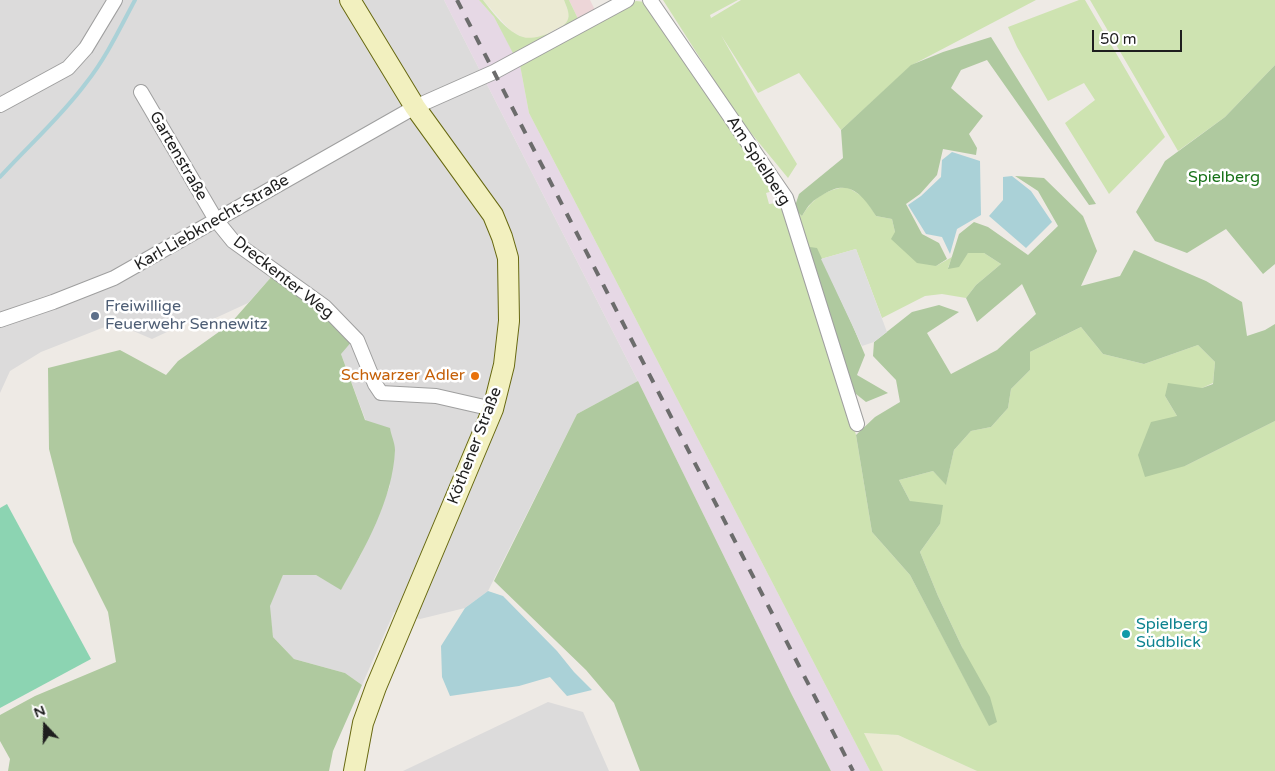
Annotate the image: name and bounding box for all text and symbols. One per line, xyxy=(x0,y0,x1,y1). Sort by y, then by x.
scale bar xyxy=(1095,20,1185,52)
text: 50 m xyxy=(1100,30,1137,48)
street label: Gartenstraße xyxy=(145,108,211,204)
street label: Am Spielberg xyxy=(722,113,794,209)
park label: Spielberg xyxy=(1188,168,1260,188)
street label: Karl-Liebknecht-Straße xyxy=(131,171,293,275)
street label: Dreckenter Weg xyxy=(229,233,337,323)
place label: Freiwillige Feuerwehr Sennewitz xyxy=(105,297,268,335)
marker: Freiwillige Feuerwehr Sennewitz xyxy=(89,310,101,322)
place label: Schwarzer Adler xyxy=(341,366,465,386)
marker: Schwarzer Adler xyxy=(469,370,481,382)
street label: Köthener Straße xyxy=(444,385,506,507)
place label: Spielberg Südblick xyxy=(1136,615,1208,653)
marker: Spielberg Südblick xyxy=(1120,628,1132,640)
north arrow xyxy=(20,701,70,751)
text: N xyxy=(31,702,48,721)

